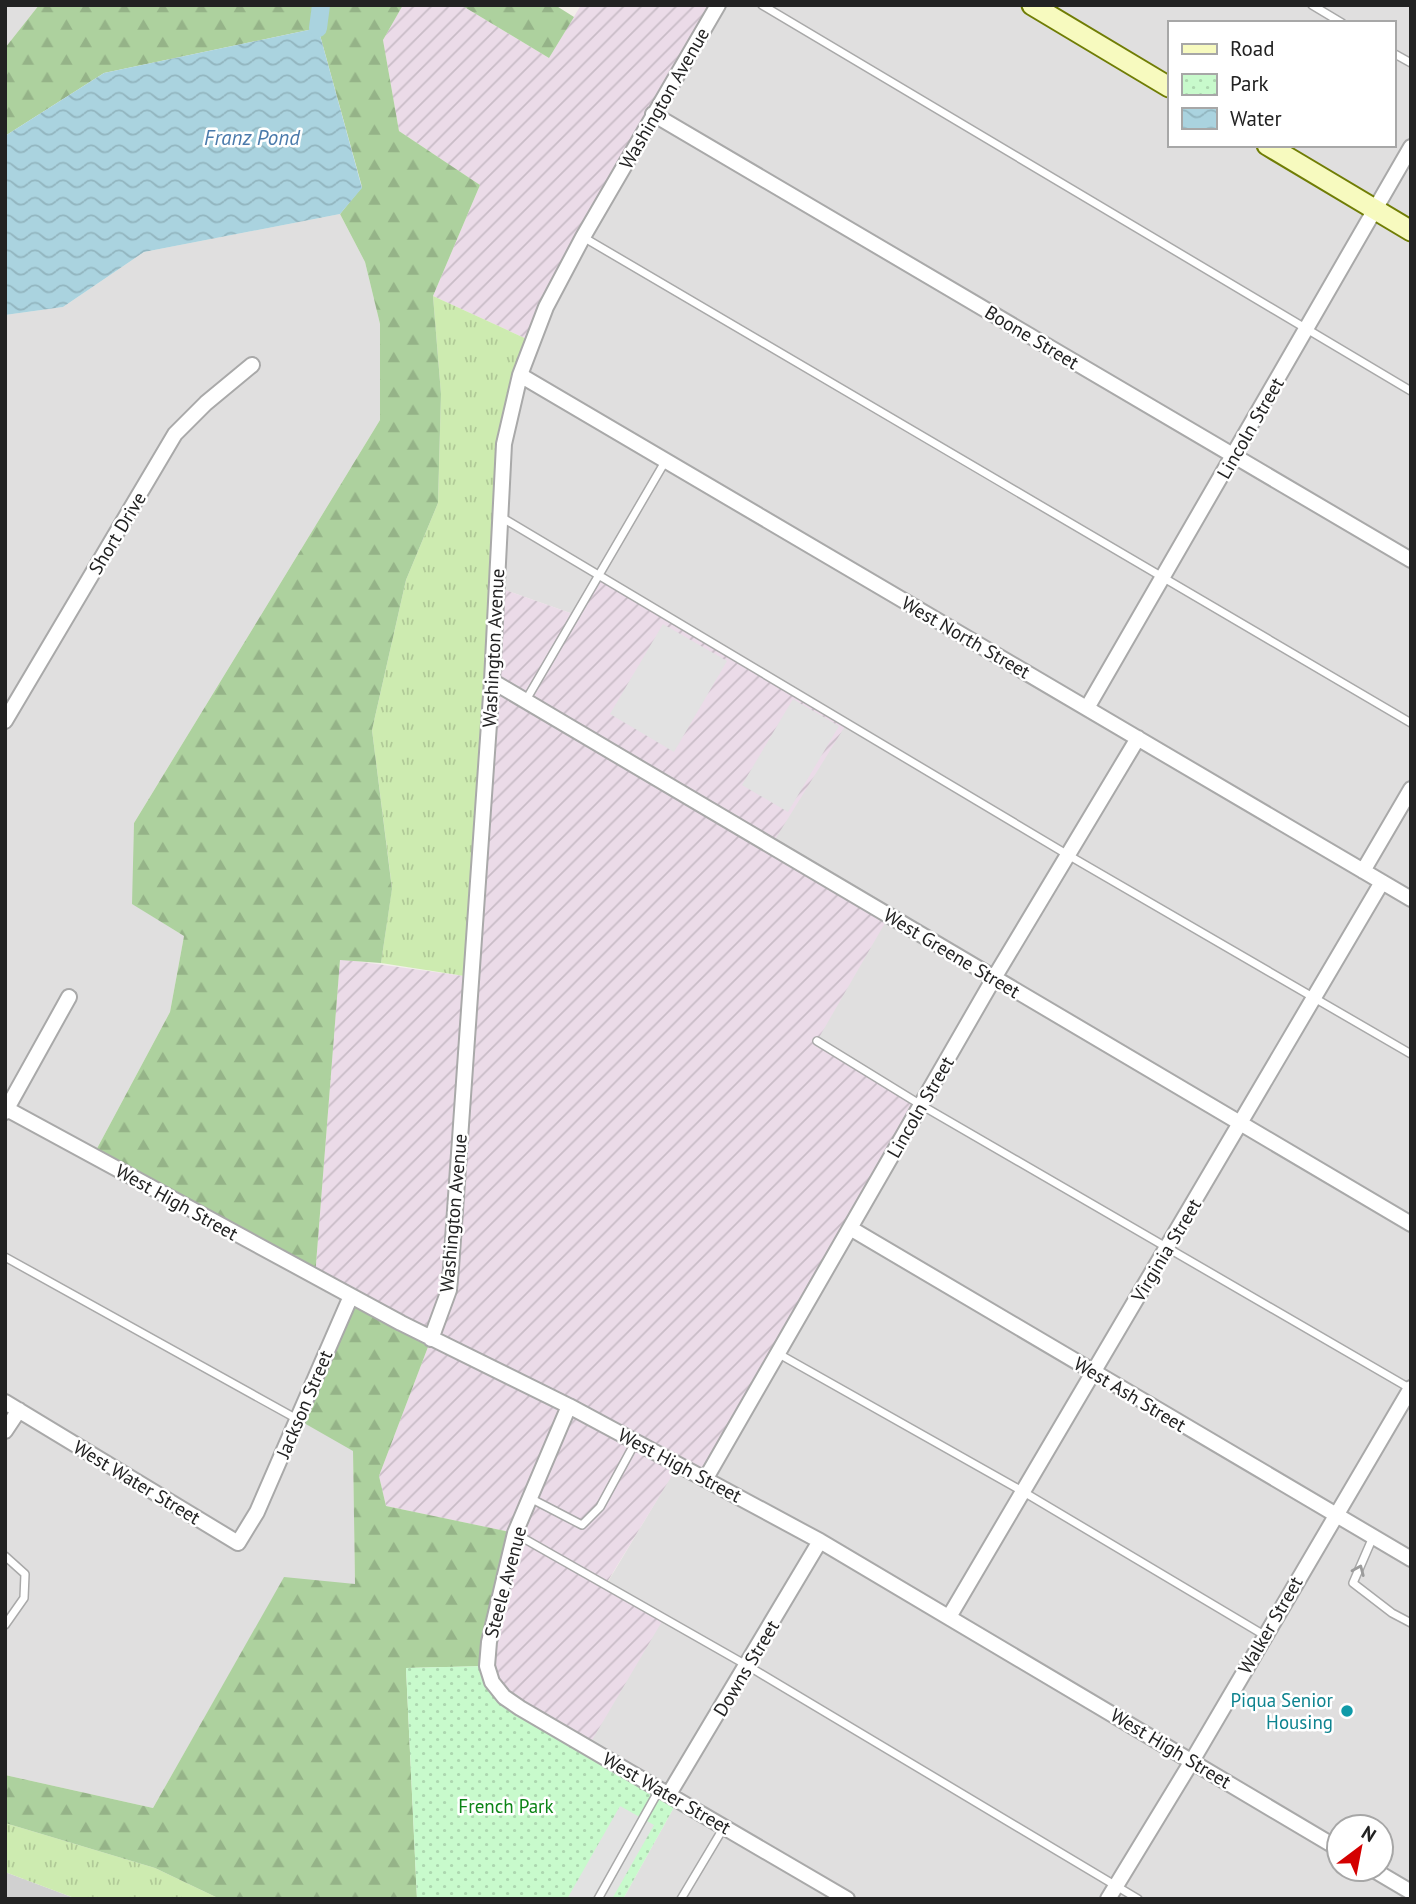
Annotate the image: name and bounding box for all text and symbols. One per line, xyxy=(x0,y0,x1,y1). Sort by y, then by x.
legend xyxy=(1168,21,1395,147)
street label: Washington Avenue xyxy=(614,23,714,173)
text: Road xyxy=(1230,35,1274,62)
text: Park xyxy=(1230,70,1269,97)
text: Water xyxy=(1230,105,1282,132)
water label: Franz Pond xyxy=(204,124,301,151)
street label: Boone Street xyxy=(981,300,1084,375)
street label: Lincoln Street xyxy=(1211,373,1289,483)
street label: Short Drive xyxy=(83,487,151,579)
street label: Washington Avenue xyxy=(477,568,509,728)
street label: West North Street xyxy=(897,590,1035,684)
street label: West Greene Street xyxy=(879,903,1025,1003)
street label: Lincoln Street xyxy=(881,1052,959,1162)
street label: Washington Avenue xyxy=(434,1133,472,1293)
street label: West High Street xyxy=(112,1158,243,1246)
street label: Virginia Street xyxy=(1125,1194,1206,1307)
street label: Jackson Street xyxy=(270,1346,338,1462)
street label: West Ash Street xyxy=(1070,1351,1191,1437)
street label: West High Street xyxy=(614,1422,746,1508)
street label: West Water Street xyxy=(69,1435,205,1530)
street label: Steele Avenue xyxy=(479,1524,531,1640)
one-way arrow xyxy=(1350,1565,1364,1577)
street label: Walker Street xyxy=(1232,1572,1308,1678)
street label: Downs Street xyxy=(708,1615,784,1721)
place label: Piqua Senior Housing xyxy=(1230,1688,1334,1734)
street label: West High Street xyxy=(1106,1703,1236,1794)
marker: Piqua Senior Housing xyxy=(1339,1703,1355,1719)
street label: West Water Street xyxy=(599,1747,736,1840)
park label: French Park xyxy=(458,1794,554,1818)
north arrow xyxy=(1325,1813,1395,1883)
text: N xyxy=(1357,1820,1381,1847)

